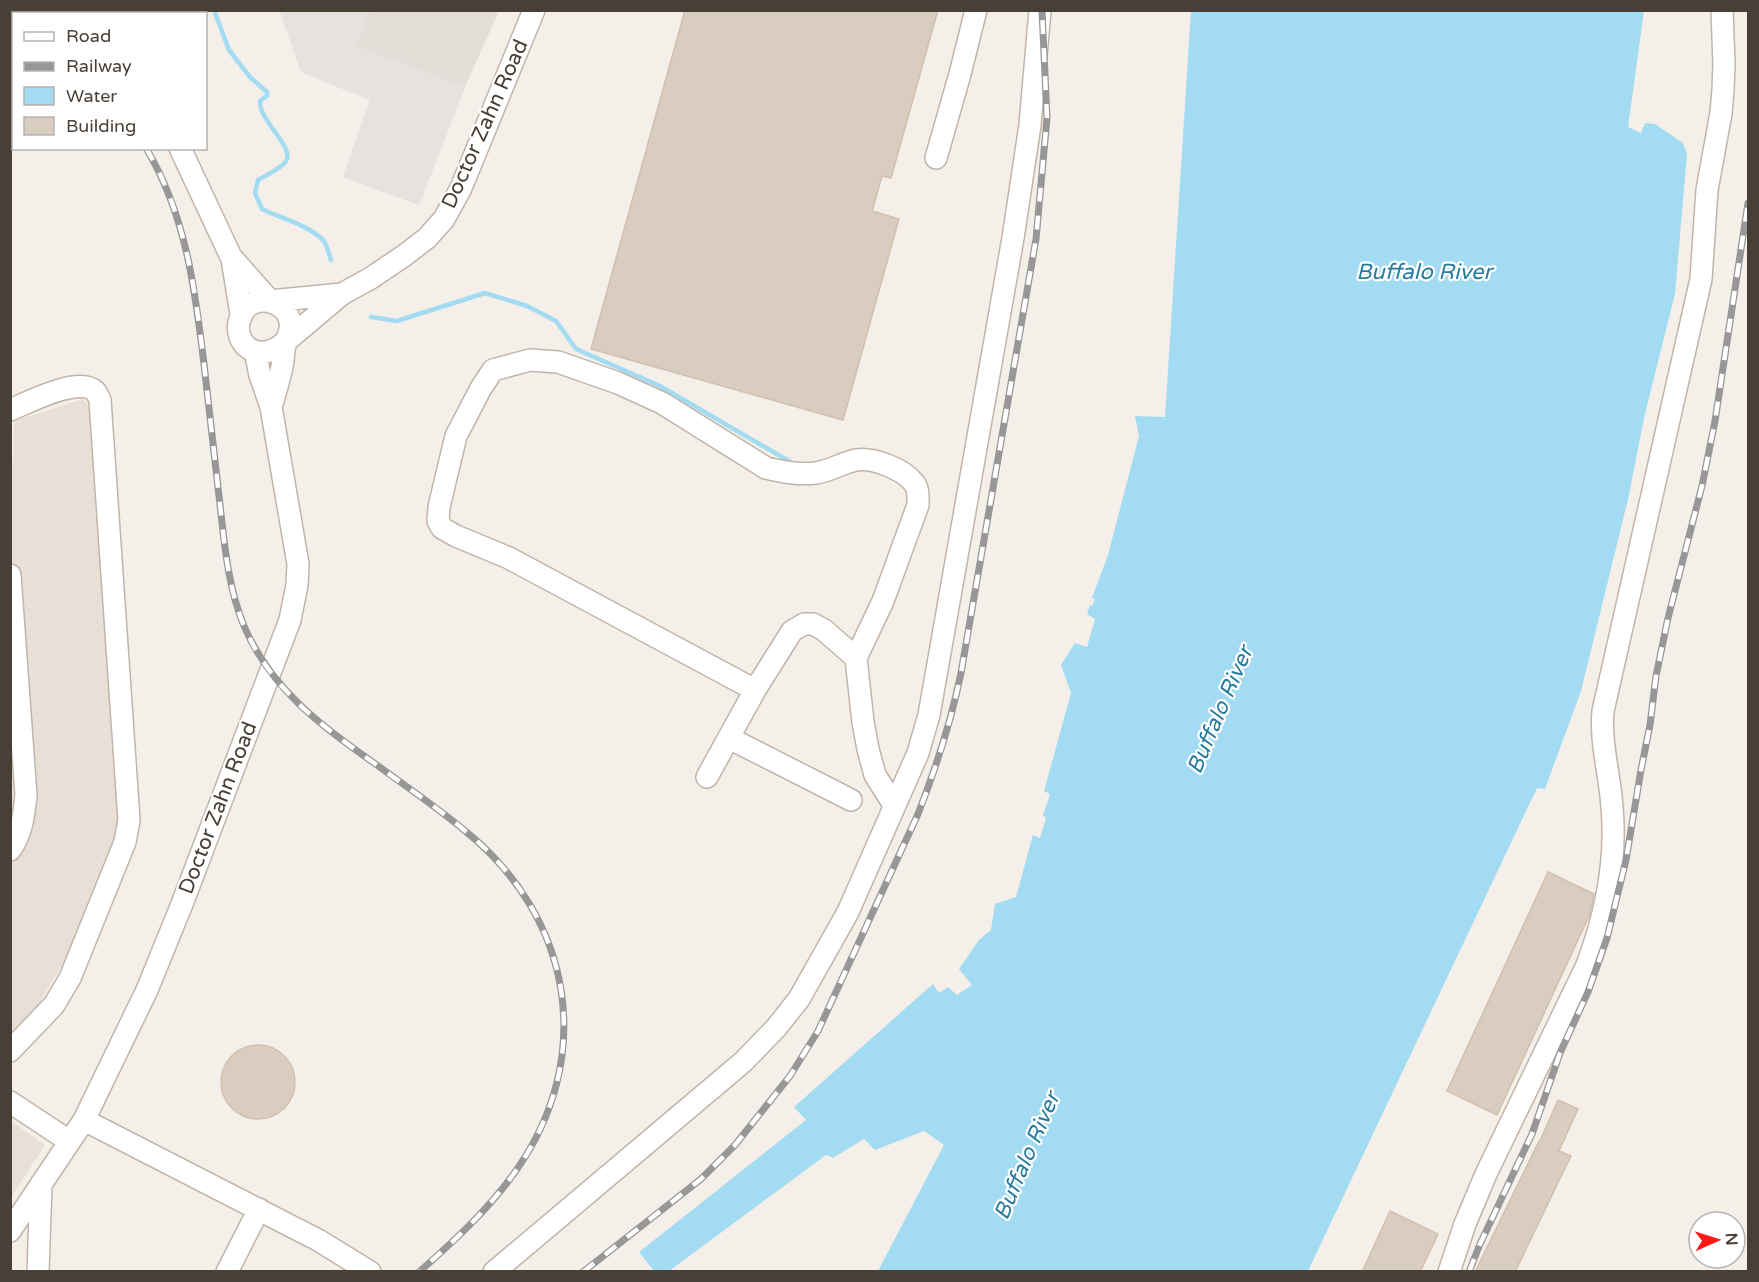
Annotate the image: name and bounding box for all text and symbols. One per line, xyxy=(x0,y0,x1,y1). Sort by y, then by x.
legend xyxy=(12,12,207,150)
text: Road xyxy=(66,25,111,47)
street label: Doctor Zahn Road xyxy=(436,36,534,212)
text: Railway xyxy=(66,55,132,77)
text: Water xyxy=(66,85,117,107)
text: Building xyxy=(66,115,136,137)
water label: Buffalo River xyxy=(1356,259,1494,285)
water label: Buffalo River xyxy=(1182,640,1259,778)
street label: Doctor Zahn Road xyxy=(174,718,262,898)
water label: Buffalo River xyxy=(989,1086,1066,1224)
north arrow xyxy=(1687,1210,1747,1270)
text: N xyxy=(1721,1232,1741,1246)

